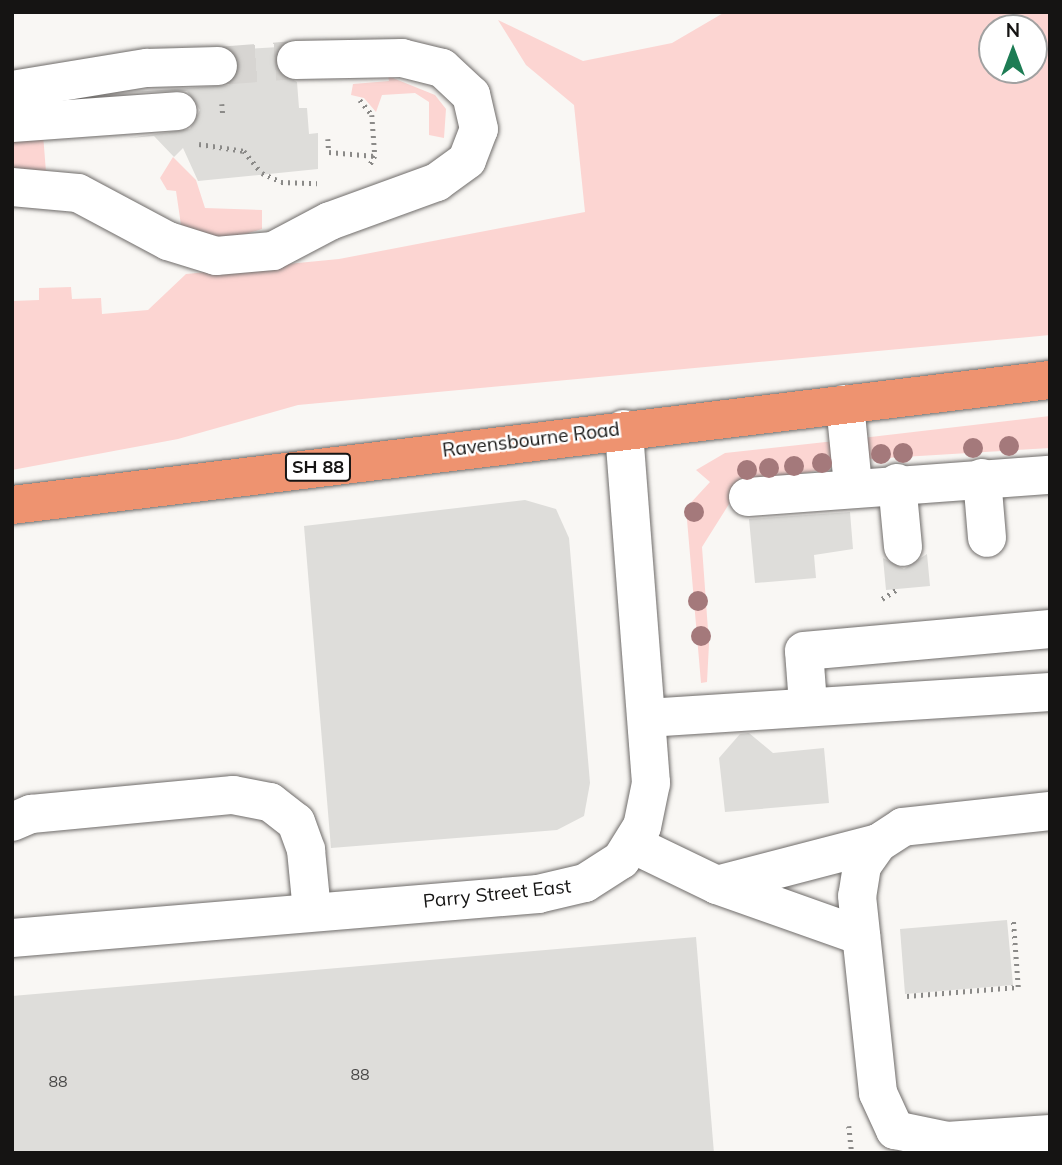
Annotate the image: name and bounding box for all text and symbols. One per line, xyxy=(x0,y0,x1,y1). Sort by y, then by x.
north arrow xyxy=(978,14,1048,84)
text: N xyxy=(1006,18,1020,42)
street label: Ravensbourne Road xyxy=(441,418,621,462)
road number: SH 88 xyxy=(285,452,351,481)
street label: Parry Street East xyxy=(422,875,572,913)
house number: 88 xyxy=(350,1064,370,1084)
house number: 88 xyxy=(48,1071,68,1091)

